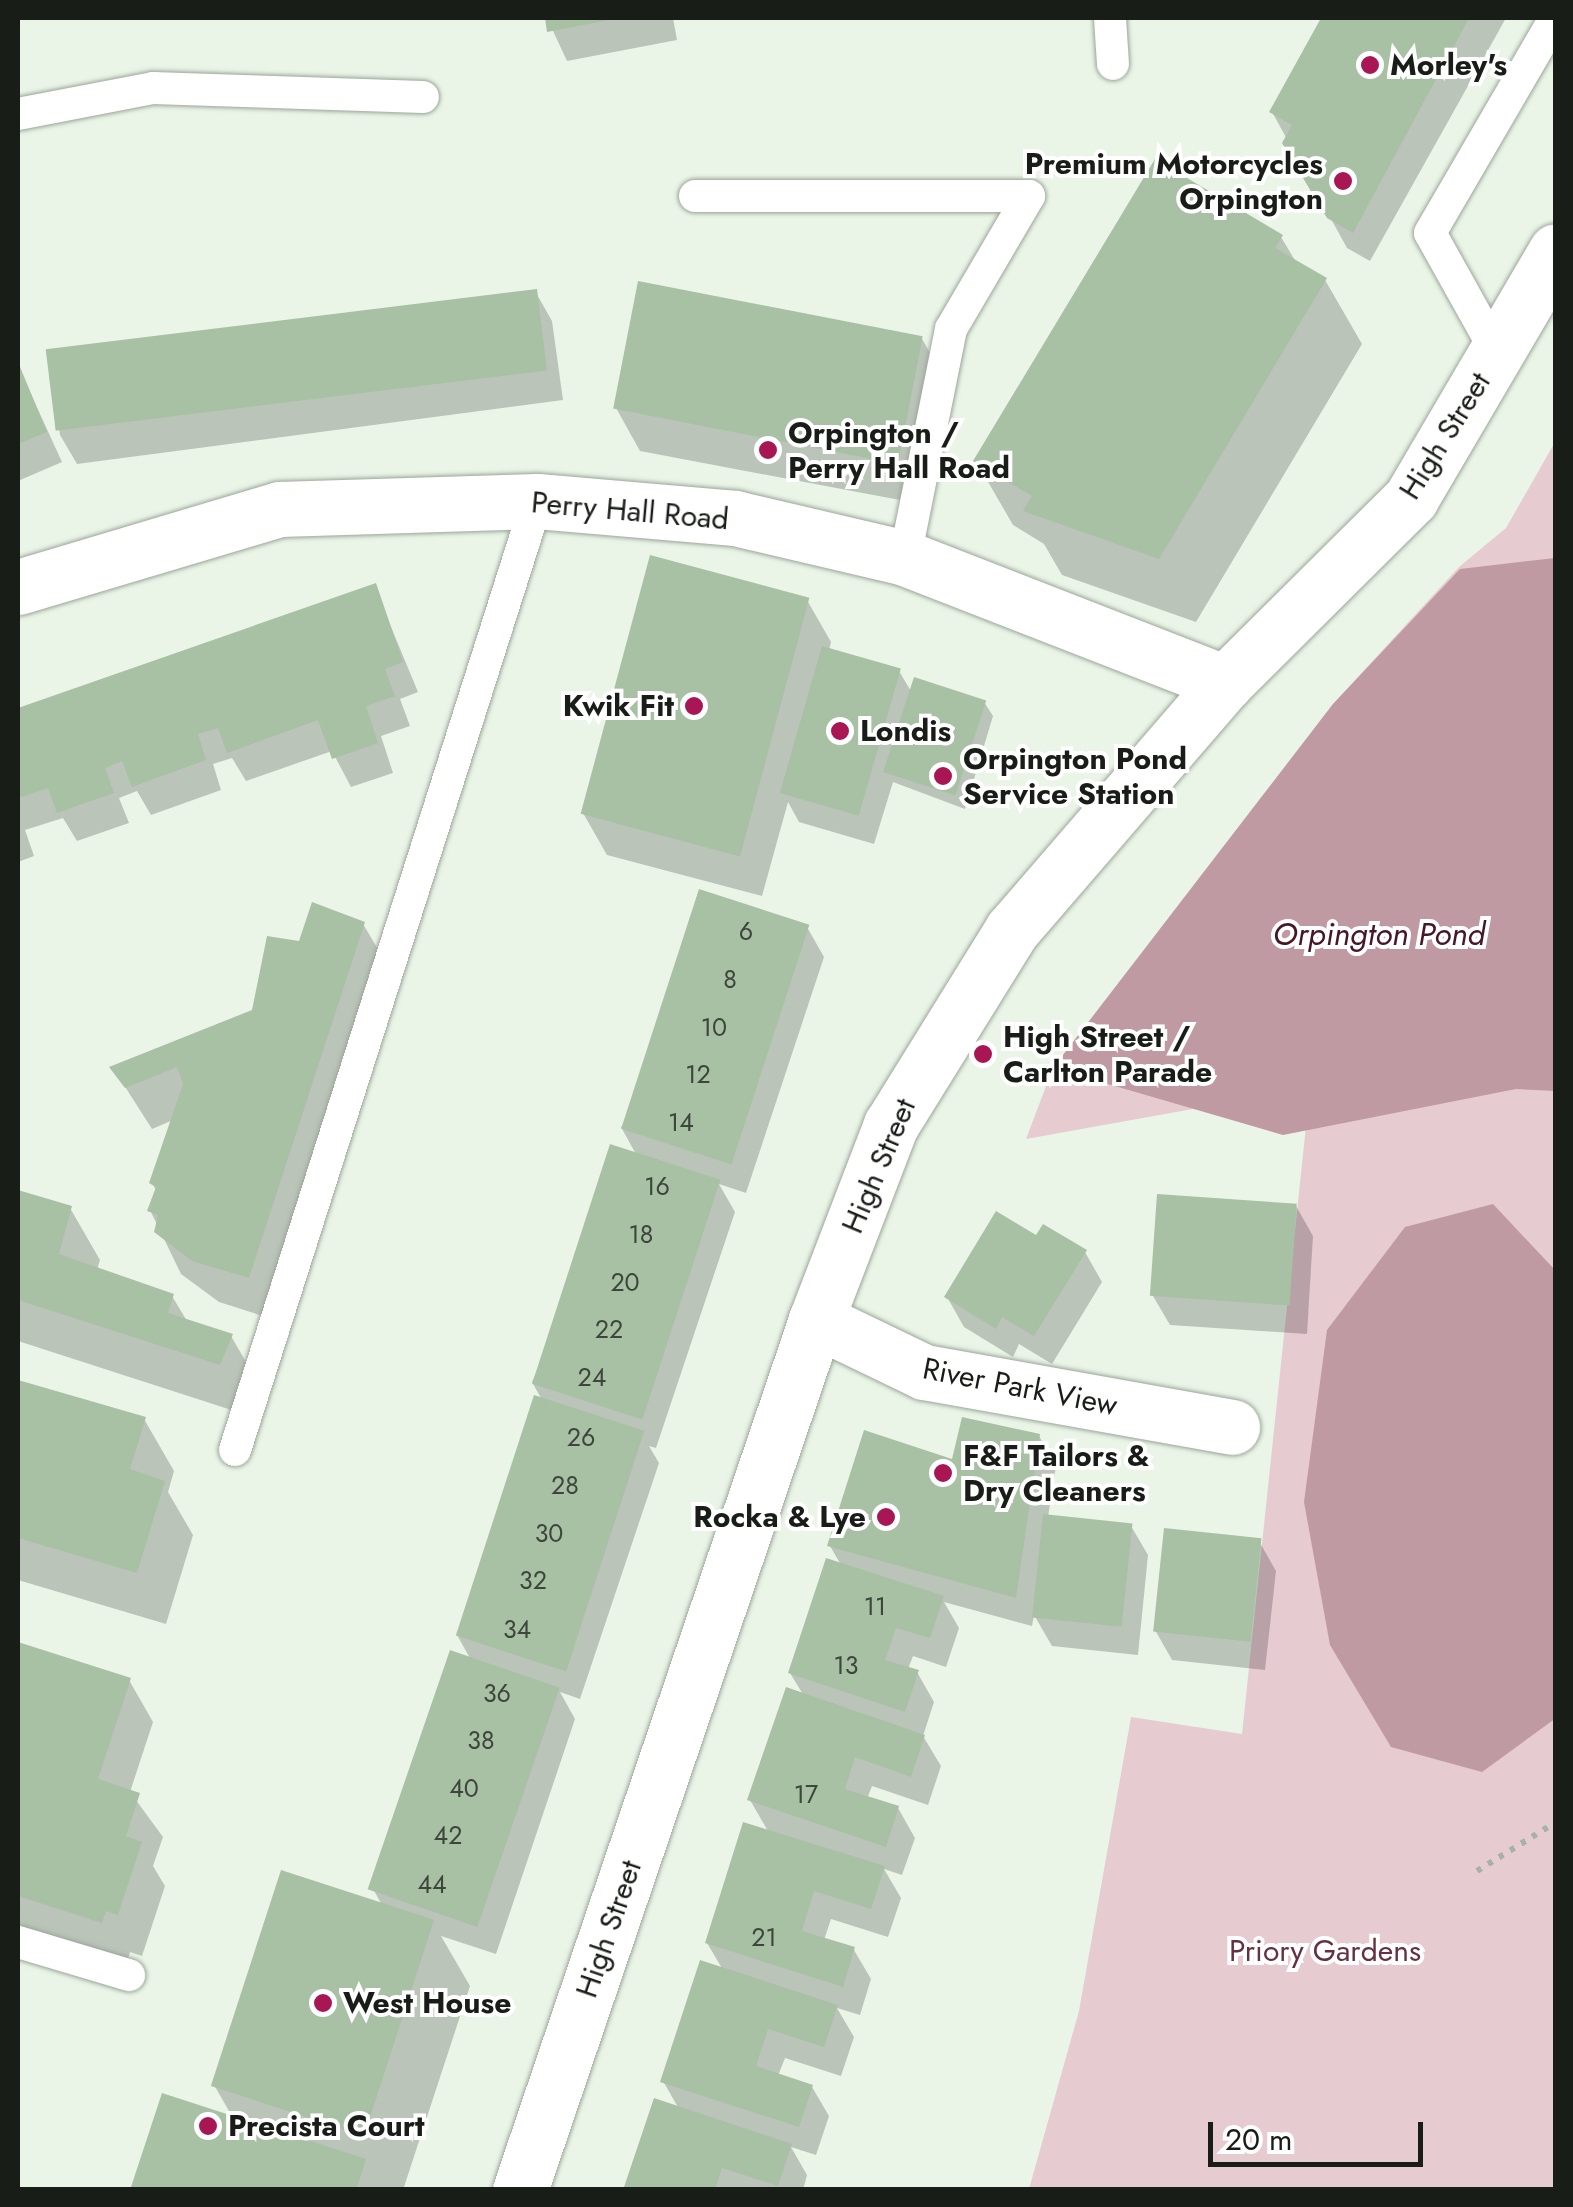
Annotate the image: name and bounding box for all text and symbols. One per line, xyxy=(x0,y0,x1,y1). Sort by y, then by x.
place label: Morley's xyxy=(1390,47,1507,83)
marker: Morley's xyxy=(1359,54,1381,76)
place label: Premium Motorcycles Orpington xyxy=(1025,146,1323,216)
marker: Premium Motorcycles Orpington xyxy=(1332,170,1354,192)
street label: High Street xyxy=(1392,366,1498,506)
place label: Orpington / Perry Hall Road xyxy=(788,415,1010,486)
marker: Orpington / Perry Hall Road xyxy=(757,439,779,461)
street label: Perry Hall Road xyxy=(530,484,730,538)
place label: Kwik Fit xyxy=(563,688,674,724)
marker: Kwik Fit xyxy=(683,695,705,717)
place label: Londis xyxy=(860,713,951,749)
marker: Londis xyxy=(829,720,851,742)
place label: Orpington Pond Service Station xyxy=(963,741,1187,812)
marker: Orpington Pond Service Station xyxy=(932,765,954,787)
water label: Orpington Pond xyxy=(1273,915,1485,953)
house number: 6 xyxy=(739,916,753,946)
house number: 8 xyxy=(723,964,737,994)
house number: 10 xyxy=(701,1012,727,1042)
place label: High Street / Carlton Parade xyxy=(1003,1019,1212,1090)
marker: High Street / Carlton Parade xyxy=(972,1043,994,1065)
house number: 12 xyxy=(685,1059,711,1089)
street label: High Street xyxy=(835,1093,923,1239)
house number: 14 xyxy=(668,1107,694,1137)
house number: 16 xyxy=(644,1171,670,1201)
house number: 18 xyxy=(629,1219,653,1249)
house number: 20 xyxy=(610,1267,640,1297)
house number: 22 xyxy=(595,1314,623,1344)
street label: River Park View xyxy=(920,1350,1120,1424)
house number: 24 xyxy=(578,1362,606,1392)
house number: 26 xyxy=(567,1422,595,1452)
place label: F&F Tailors & Dry Cleaners xyxy=(963,1438,1149,1508)
marker: F&F Tailors & Dry Cleaners xyxy=(932,1462,954,1484)
house number: 28 xyxy=(551,1470,579,1500)
place label: Rocka & Lye xyxy=(693,1499,866,1535)
marker: Rocka & Lye xyxy=(875,1506,897,1528)
house number: 30 xyxy=(535,1518,563,1548)
house number: 32 xyxy=(519,1565,547,1595)
house number: 11 xyxy=(864,1591,886,1621)
house number: 34 xyxy=(503,1614,531,1644)
house number: 13 xyxy=(834,1650,858,1680)
house number: 36 xyxy=(483,1678,511,1708)
house number: 38 xyxy=(467,1725,495,1755)
house number: 40 xyxy=(449,1773,479,1803)
house number: 17 xyxy=(794,1779,818,1809)
house number: 42 xyxy=(434,1820,462,1850)
street label: High Street xyxy=(569,1856,649,2002)
house number: 44 xyxy=(417,1869,447,1899)
house number: 21 xyxy=(751,1922,777,1952)
park label: Priory Gardens xyxy=(1229,1933,1421,1969)
place label: West House xyxy=(343,1985,511,2021)
marker: West House xyxy=(312,1992,334,2014)
scale bar xyxy=(1213,2102,1428,2164)
place label: Precista Court xyxy=(228,2108,424,2144)
marker: Precista Court xyxy=(197,2115,219,2137)
text: 20 m xyxy=(1225,2118,1292,2161)

